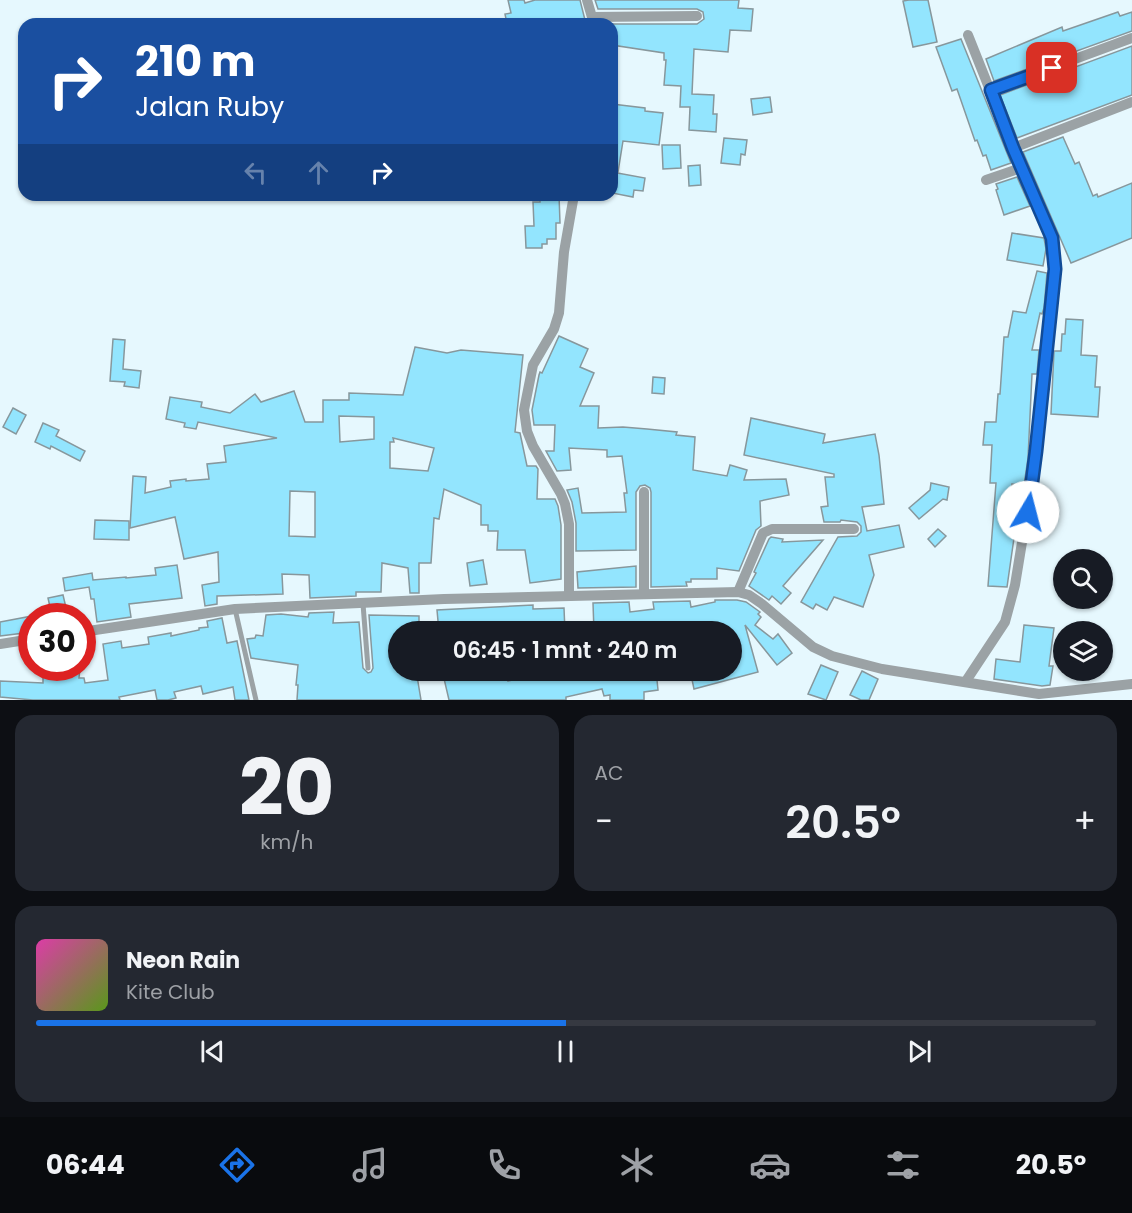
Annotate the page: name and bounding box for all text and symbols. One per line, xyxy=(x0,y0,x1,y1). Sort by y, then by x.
text: 210 m xyxy=(135,32,256,91)
icon: right xyxy=(36,42,114,120)
pin xyxy=(1026,42,1077,93)
icon: arrive xyxy=(1035,51,1068,84)
text: Jalan Ruby xyxy=(135,88,284,125)
icon: left xyxy=(239,156,272,189)
icon: ahead xyxy=(302,156,335,189)
icon: right xyxy=(365,156,398,189)
position arrow xyxy=(996,480,1060,544)
map controls xyxy=(1053,549,1113,681)
button: search xyxy=(1053,549,1113,609)
speed limit sign: 30 xyxy=(18,603,96,681)
button: layers xyxy=(1053,621,1113,681)
text: 06:45 · 1 mnt · 240 m xyxy=(453,635,677,666)
text: 20 xyxy=(239,733,334,842)
text: AC xyxy=(595,759,623,787)
text: 20.5° xyxy=(785,791,901,854)
text: − xyxy=(595,798,613,845)
text: + xyxy=(1073,798,1096,845)
text: km/h xyxy=(260,828,313,856)
text: Neon Rain xyxy=(126,945,240,976)
text: Kite Club xyxy=(126,978,215,1006)
icon: previous xyxy=(196,1035,229,1068)
icon: pause xyxy=(549,1035,582,1068)
icon: next xyxy=(903,1035,936,1068)
icon: directions xyxy=(216,1144,258,1186)
icon: music xyxy=(349,1144,391,1186)
icon: phone xyxy=(483,1144,525,1186)
icon: climate xyxy=(616,1144,658,1186)
icon: car xyxy=(749,1144,791,1186)
icon: filters xyxy=(882,1144,924,1186)
text: 06:44 xyxy=(46,1146,125,1183)
text: 20.5° xyxy=(1016,1146,1086,1183)

